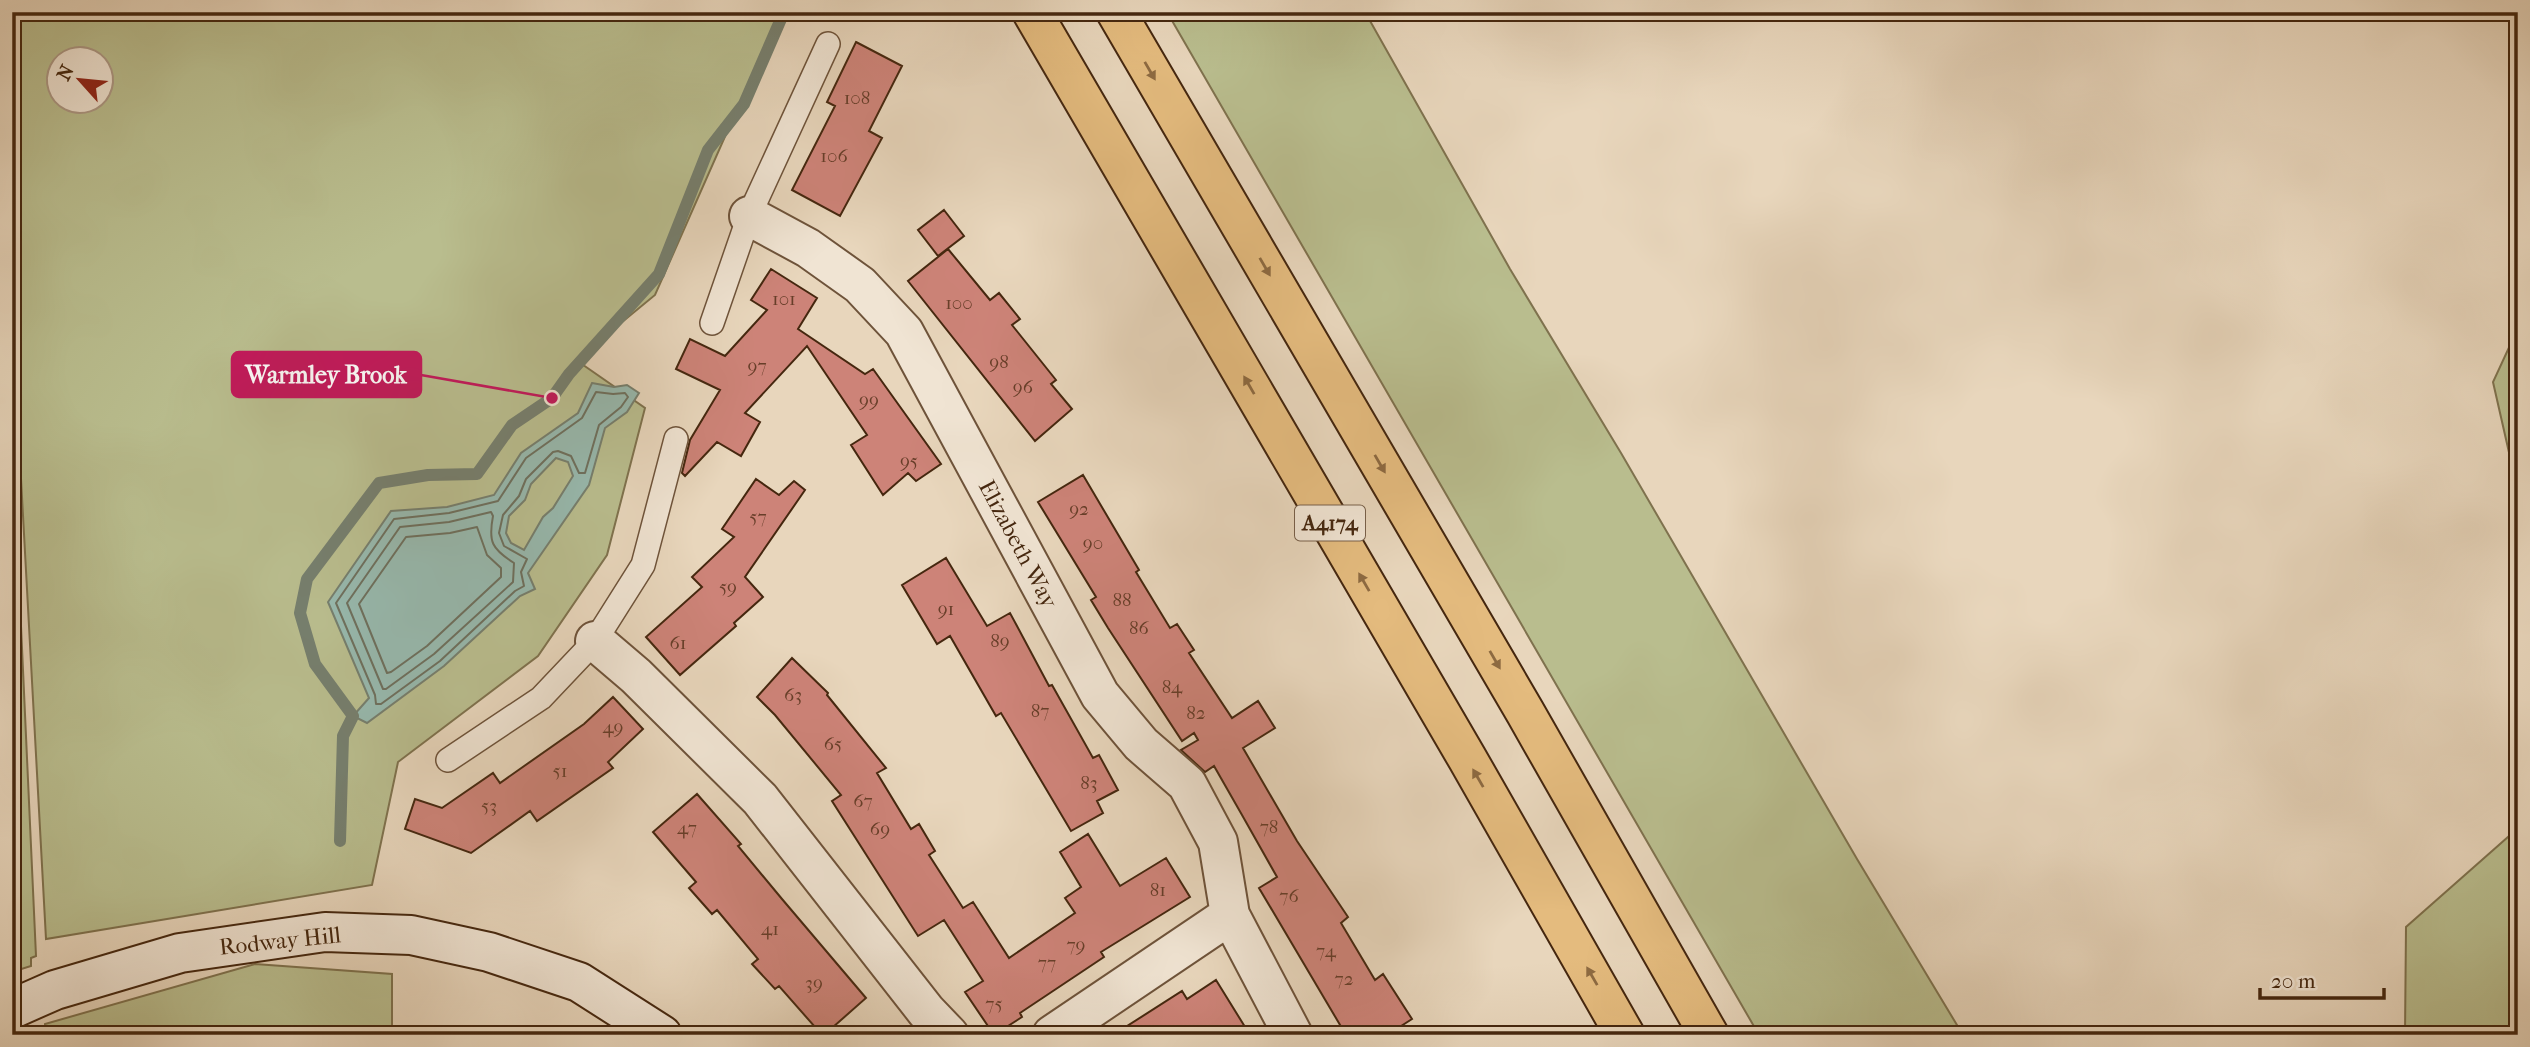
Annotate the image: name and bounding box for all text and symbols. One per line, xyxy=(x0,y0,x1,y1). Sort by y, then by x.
north arrow xyxy=(46,46,116,116)
text: N xyxy=(53,61,79,84)
one-way arrow xyxy=(1144,62,1156,81)
house number: 108 xyxy=(844,87,870,109)
house number: 106 xyxy=(820,145,848,167)
one-way arrow xyxy=(1259,258,1271,277)
house number: 101 xyxy=(772,288,796,310)
house number: 100 xyxy=(945,292,973,314)
house number: 98 xyxy=(989,351,1009,373)
callout: Warmley Brook xyxy=(232,352,421,397)
house number: 97 xyxy=(747,355,767,377)
text: Warmley Brook xyxy=(244,361,407,389)
one-way arrow xyxy=(1243,375,1255,395)
house number: 96 xyxy=(1013,376,1034,398)
house number: 99 xyxy=(859,389,879,411)
house number: 95 xyxy=(900,450,918,472)
one-way arrow xyxy=(1374,454,1386,473)
street label: Elizabeth Way xyxy=(973,475,1063,613)
house number: 92 xyxy=(1069,498,1089,520)
road number: A4174 xyxy=(1295,505,1365,540)
house number: 57 xyxy=(749,506,767,528)
house number: 90 xyxy=(1083,532,1103,554)
one-way arrow xyxy=(1358,572,1370,591)
house number: 59 xyxy=(719,576,737,598)
house number: 88 xyxy=(1112,589,1132,611)
house number: 91 xyxy=(938,598,954,620)
house number: 86 xyxy=(1129,617,1150,639)
house number: 89 xyxy=(990,630,1010,652)
house number: 61 xyxy=(670,632,686,654)
one-way arrow xyxy=(1489,651,1501,670)
house number: 84 xyxy=(1162,676,1183,698)
house number: 63 xyxy=(784,684,802,706)
house number: 87 xyxy=(1031,700,1049,722)
house number: 82 xyxy=(1186,702,1206,724)
house number: 49 xyxy=(602,716,624,738)
house number: 65 xyxy=(824,733,842,755)
house number: 51 xyxy=(553,760,568,782)
one-way arrow xyxy=(1472,769,1485,788)
house number: 83 xyxy=(1080,772,1098,794)
house number: 67 xyxy=(853,790,873,812)
house number: 53 xyxy=(481,795,497,817)
house number: 78 xyxy=(1260,816,1278,838)
house number: 47 xyxy=(677,817,697,839)
house number: 69 xyxy=(870,818,890,840)
house number: 81 xyxy=(1150,879,1166,901)
house number: 76 xyxy=(1279,885,1299,907)
house number: 41 xyxy=(761,918,779,940)
street label: Rodway Hill xyxy=(218,921,343,961)
house number: 79 xyxy=(1066,934,1086,956)
house number: 74 xyxy=(1316,940,1337,962)
house number: 77 xyxy=(1038,952,1056,974)
scale bar xyxy=(2260,956,2385,1000)
one-way arrow xyxy=(1585,966,1598,985)
house number: 72 xyxy=(1335,968,1354,990)
text: 20 m xyxy=(2271,969,2316,993)
house number: 39 xyxy=(805,972,823,994)
house number: 75 xyxy=(985,993,1003,1015)

